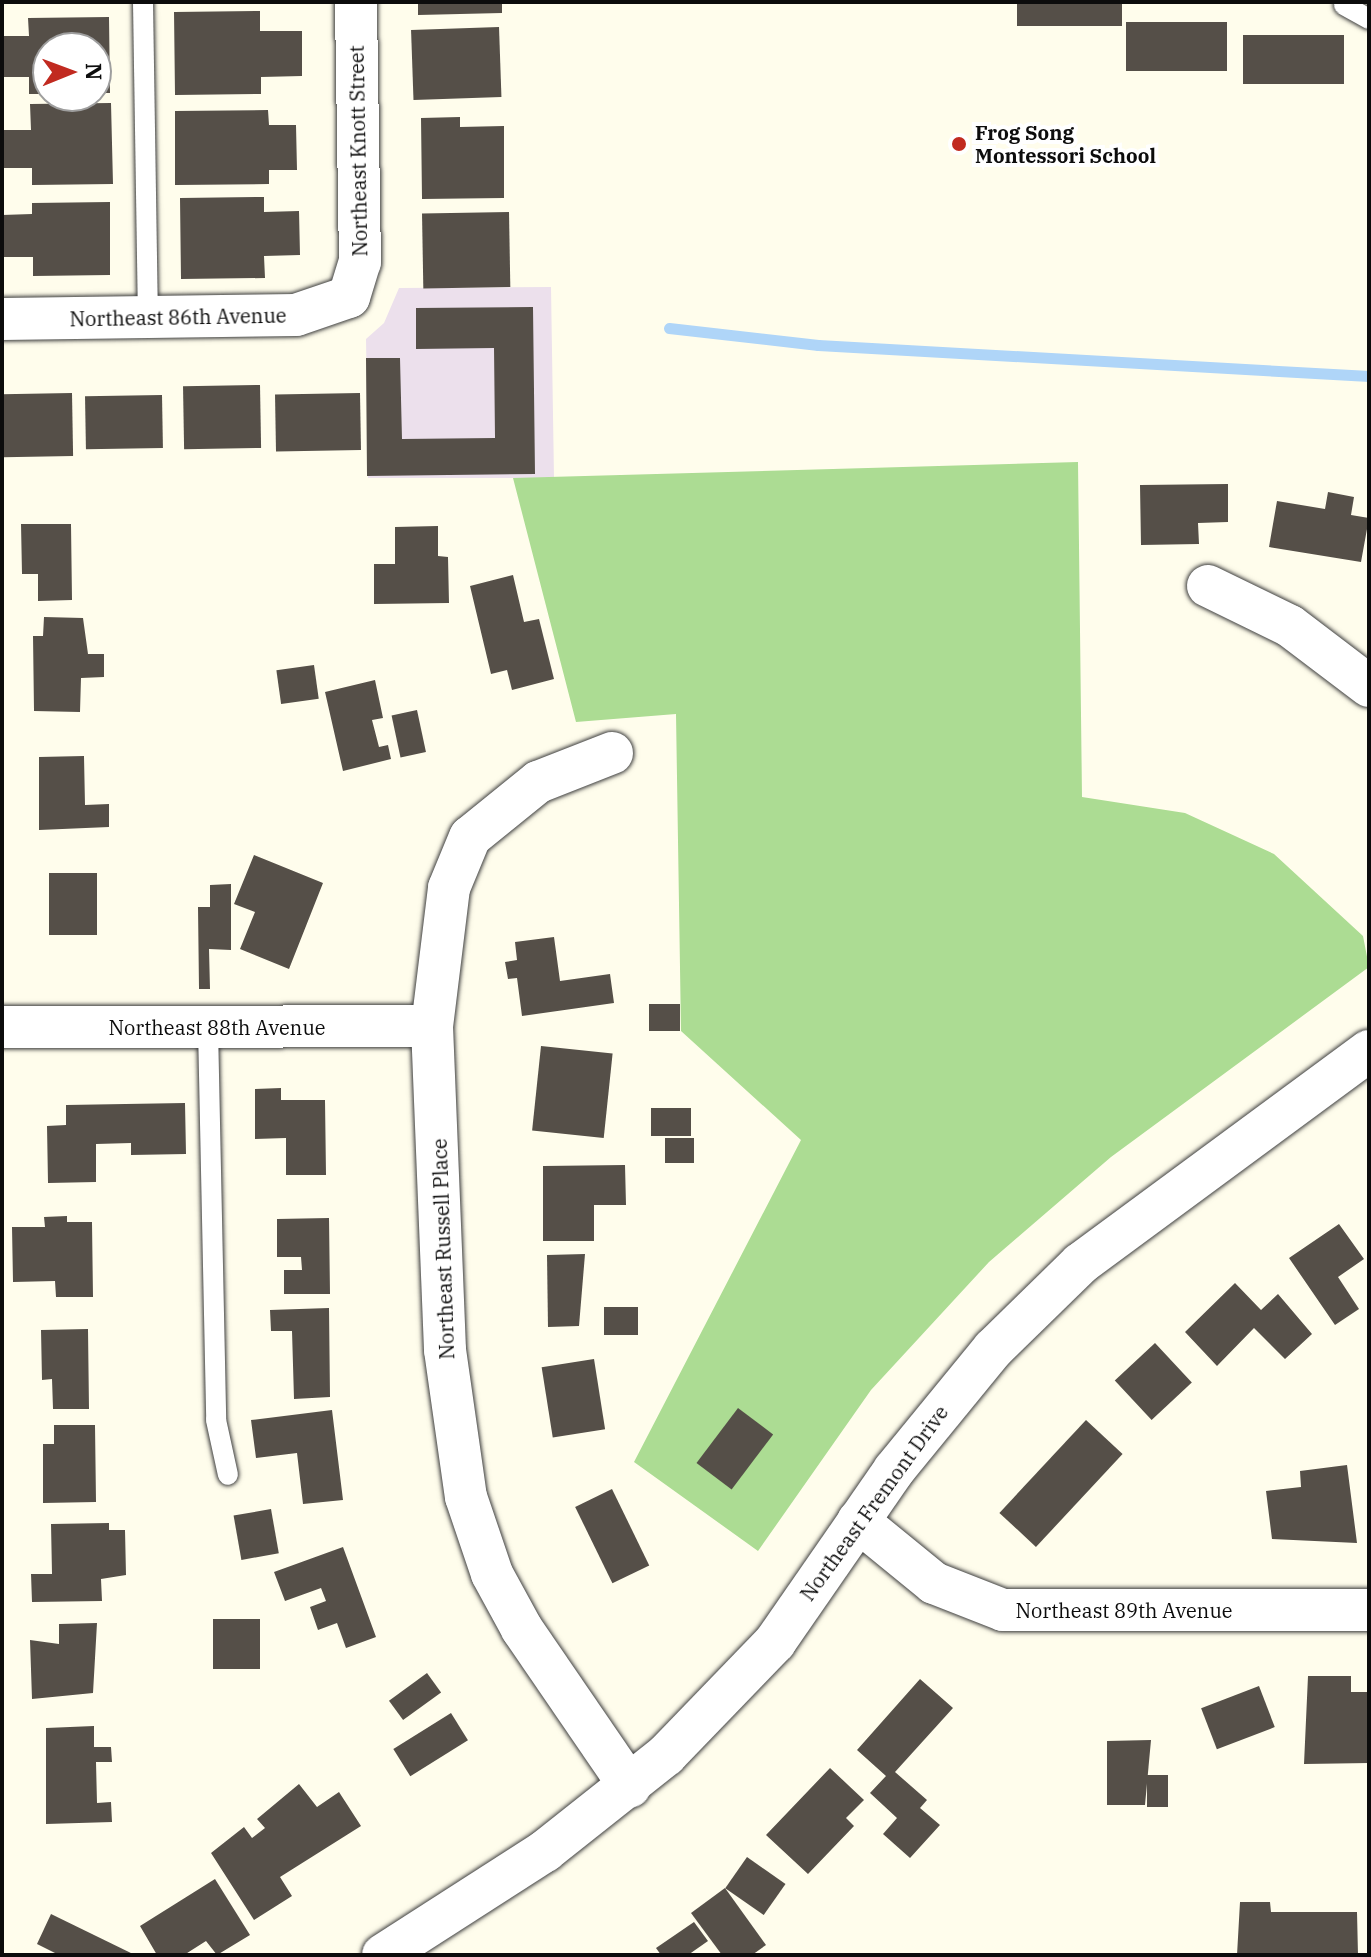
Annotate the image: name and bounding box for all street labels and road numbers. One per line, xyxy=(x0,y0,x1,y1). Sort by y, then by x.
street label: Northeast Knott Street xyxy=(344,45,372,257)
street label: Northeast 86th Avenue xyxy=(69,303,287,331)
street label: Northeast 88th Avenue xyxy=(109,1015,325,1039)
street label: Northeast Russell Place xyxy=(427,1138,459,1360)
street label: Northeast Fremont Drive xyxy=(795,1401,953,1605)
street label: Northeast 89th Avenue xyxy=(1016,1598,1232,1622)

